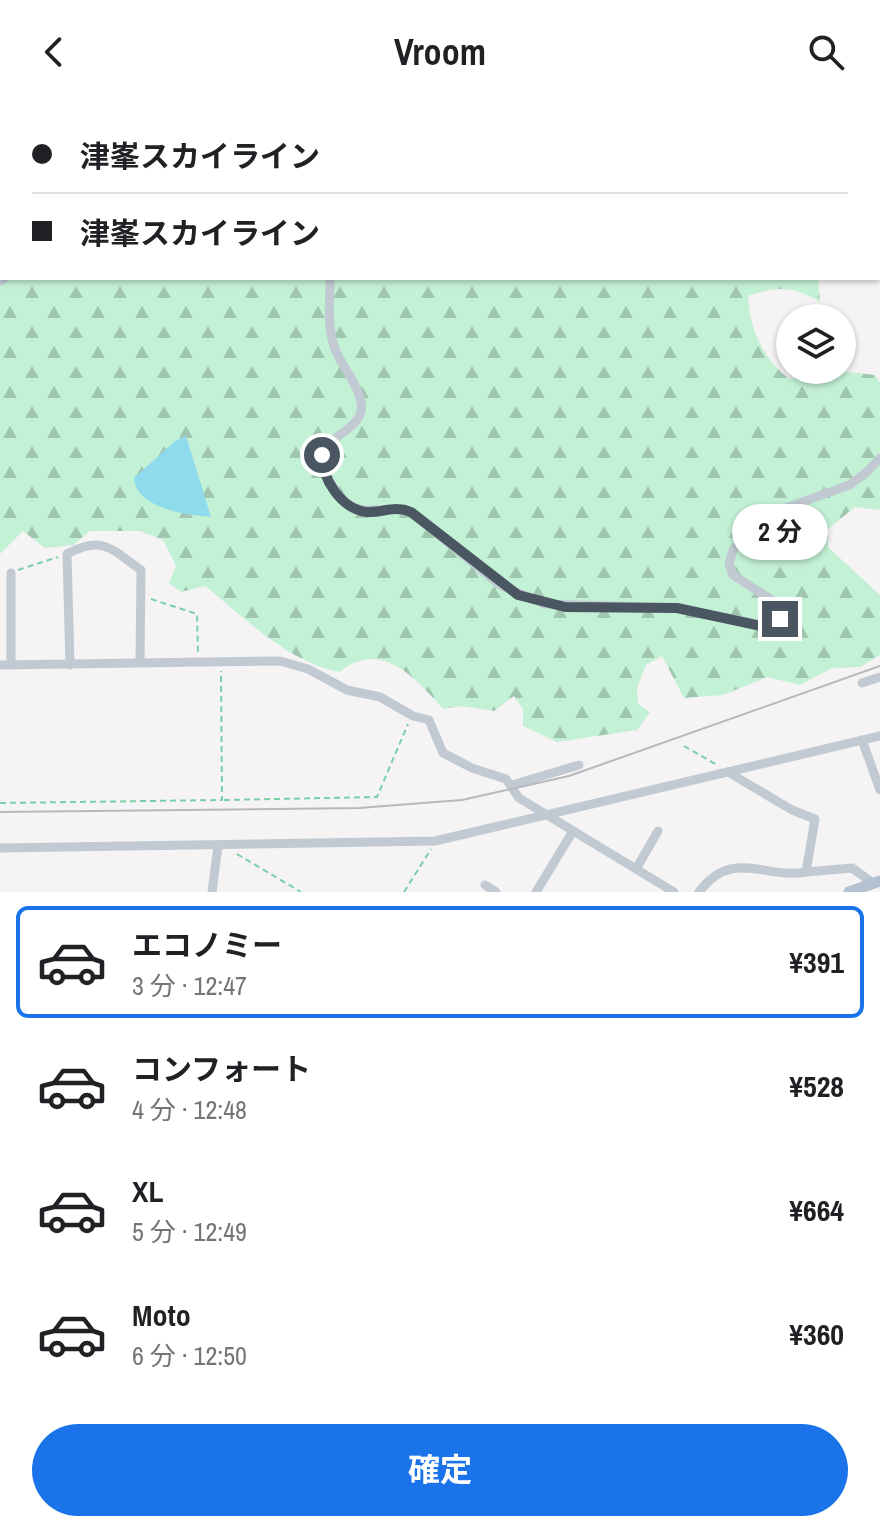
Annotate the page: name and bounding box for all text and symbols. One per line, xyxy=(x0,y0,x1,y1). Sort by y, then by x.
text: Vroom xyxy=(394,28,486,76)
icon: back xyxy=(32,30,76,74)
icon: search xyxy=(804,30,848,74)
text: 津峯スカイライン xyxy=(80,136,320,176)
text: 津峯スカイライン xyxy=(80,213,320,253)
map controls xyxy=(776,304,856,384)
button: layers xyxy=(776,304,856,384)
route start xyxy=(304,437,340,473)
callout: 2 分 xyxy=(732,503,828,559)
text: 2 分 xyxy=(758,514,802,549)
route end xyxy=(762,601,798,637)
text: エコノミー xyxy=(132,925,282,965)
icon: car xyxy=(36,926,108,998)
text: ¥391 xyxy=(789,942,844,982)
text: 3 分 · 12:47 xyxy=(132,968,247,1003)
text: コンフォート xyxy=(132,1049,311,1089)
icon: car xyxy=(36,1050,108,1122)
text: ¥528 xyxy=(789,1066,844,1106)
text: 4 分 · 12:48 xyxy=(132,1092,247,1127)
text: XL xyxy=(132,1171,163,1211)
icon: car xyxy=(36,1174,108,1246)
text: ¥664 xyxy=(789,1190,844,1230)
text: 5 分 · 12:49 xyxy=(132,1214,247,1249)
text: Moto xyxy=(132,1295,191,1335)
icon: car xyxy=(36,1298,108,1370)
text: ¥360 xyxy=(789,1314,844,1354)
text: 6 分 · 12:50 xyxy=(132,1338,247,1373)
button: 確定 xyxy=(32,1424,848,1516)

